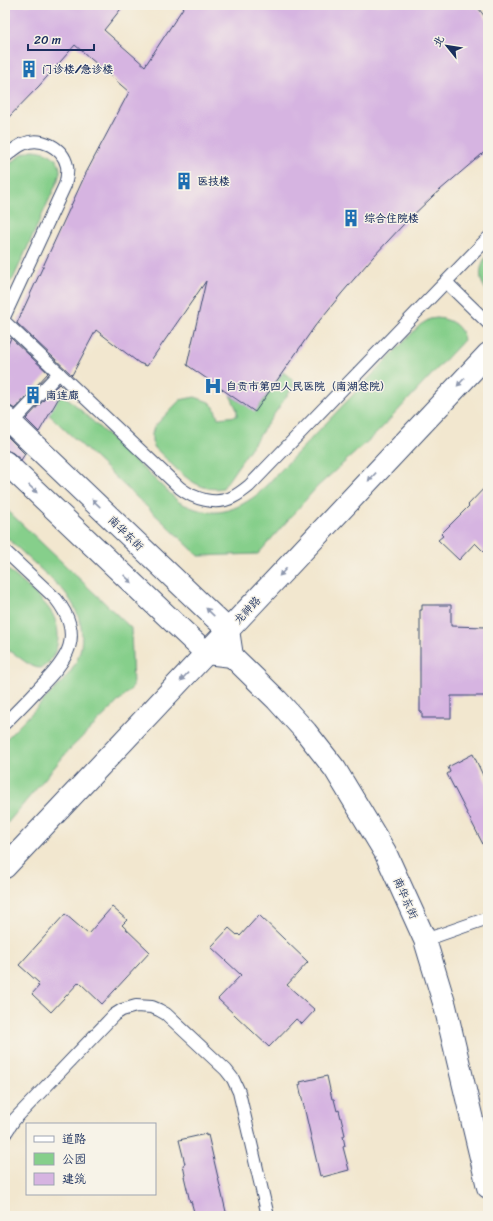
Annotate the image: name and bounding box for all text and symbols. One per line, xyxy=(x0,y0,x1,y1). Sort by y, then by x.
scale bar xyxy=(28,26,94,52)
north arrow xyxy=(427,26,467,66)
text: 20 m xyxy=(34,29,61,51)
text: 北 xyxy=(428,32,450,51)
building icon: 门诊楼/急诊楼 xyxy=(19,59,39,79)
place label: 门诊楼/急诊楼 xyxy=(42,60,113,79)
building icon: 医技楼 xyxy=(174,171,194,191)
place label: 医技楼 xyxy=(197,172,230,191)
building icon: 综合住院楼 xyxy=(341,208,361,228)
place label: 综合住院楼 xyxy=(364,209,419,228)
hospital icon: 自贡市第四人民医院（南湖总院） xyxy=(203,376,223,396)
place label: 自贡市第四人民医院（南湖总院） xyxy=(226,377,391,396)
one-way arrow xyxy=(457,377,466,388)
building icon: 南连廊 xyxy=(23,385,43,405)
place label: 南连廊 xyxy=(46,386,79,405)
one-way arrow xyxy=(367,472,377,482)
one-way arrow xyxy=(28,484,38,494)
one-way arrow xyxy=(91,498,101,508)
street label: 南华东街 xyxy=(103,511,149,556)
one-way arrow xyxy=(278,567,288,577)
one-way arrow xyxy=(123,574,133,583)
street label: 龙神路 xyxy=(229,592,266,629)
one-way arrow xyxy=(205,607,215,617)
one-way arrow xyxy=(180,671,189,682)
street label: 南华东街 xyxy=(388,874,424,923)
legend xyxy=(26,1123,156,1195)
text: 道路 xyxy=(62,1128,86,1150)
text: 公园 xyxy=(62,1148,86,1170)
text: 建筑 xyxy=(62,1168,86,1190)

